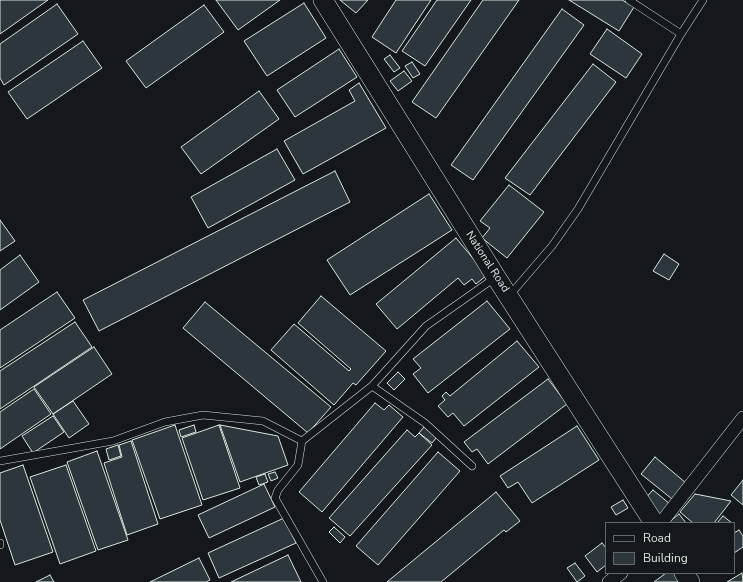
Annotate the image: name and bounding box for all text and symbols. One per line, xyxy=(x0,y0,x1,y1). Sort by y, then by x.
street label: National Road xyxy=(462,229,512,295)
legend xyxy=(605,522,735,574)
text: Road xyxy=(643,530,671,546)
text: Building xyxy=(643,550,688,566)

